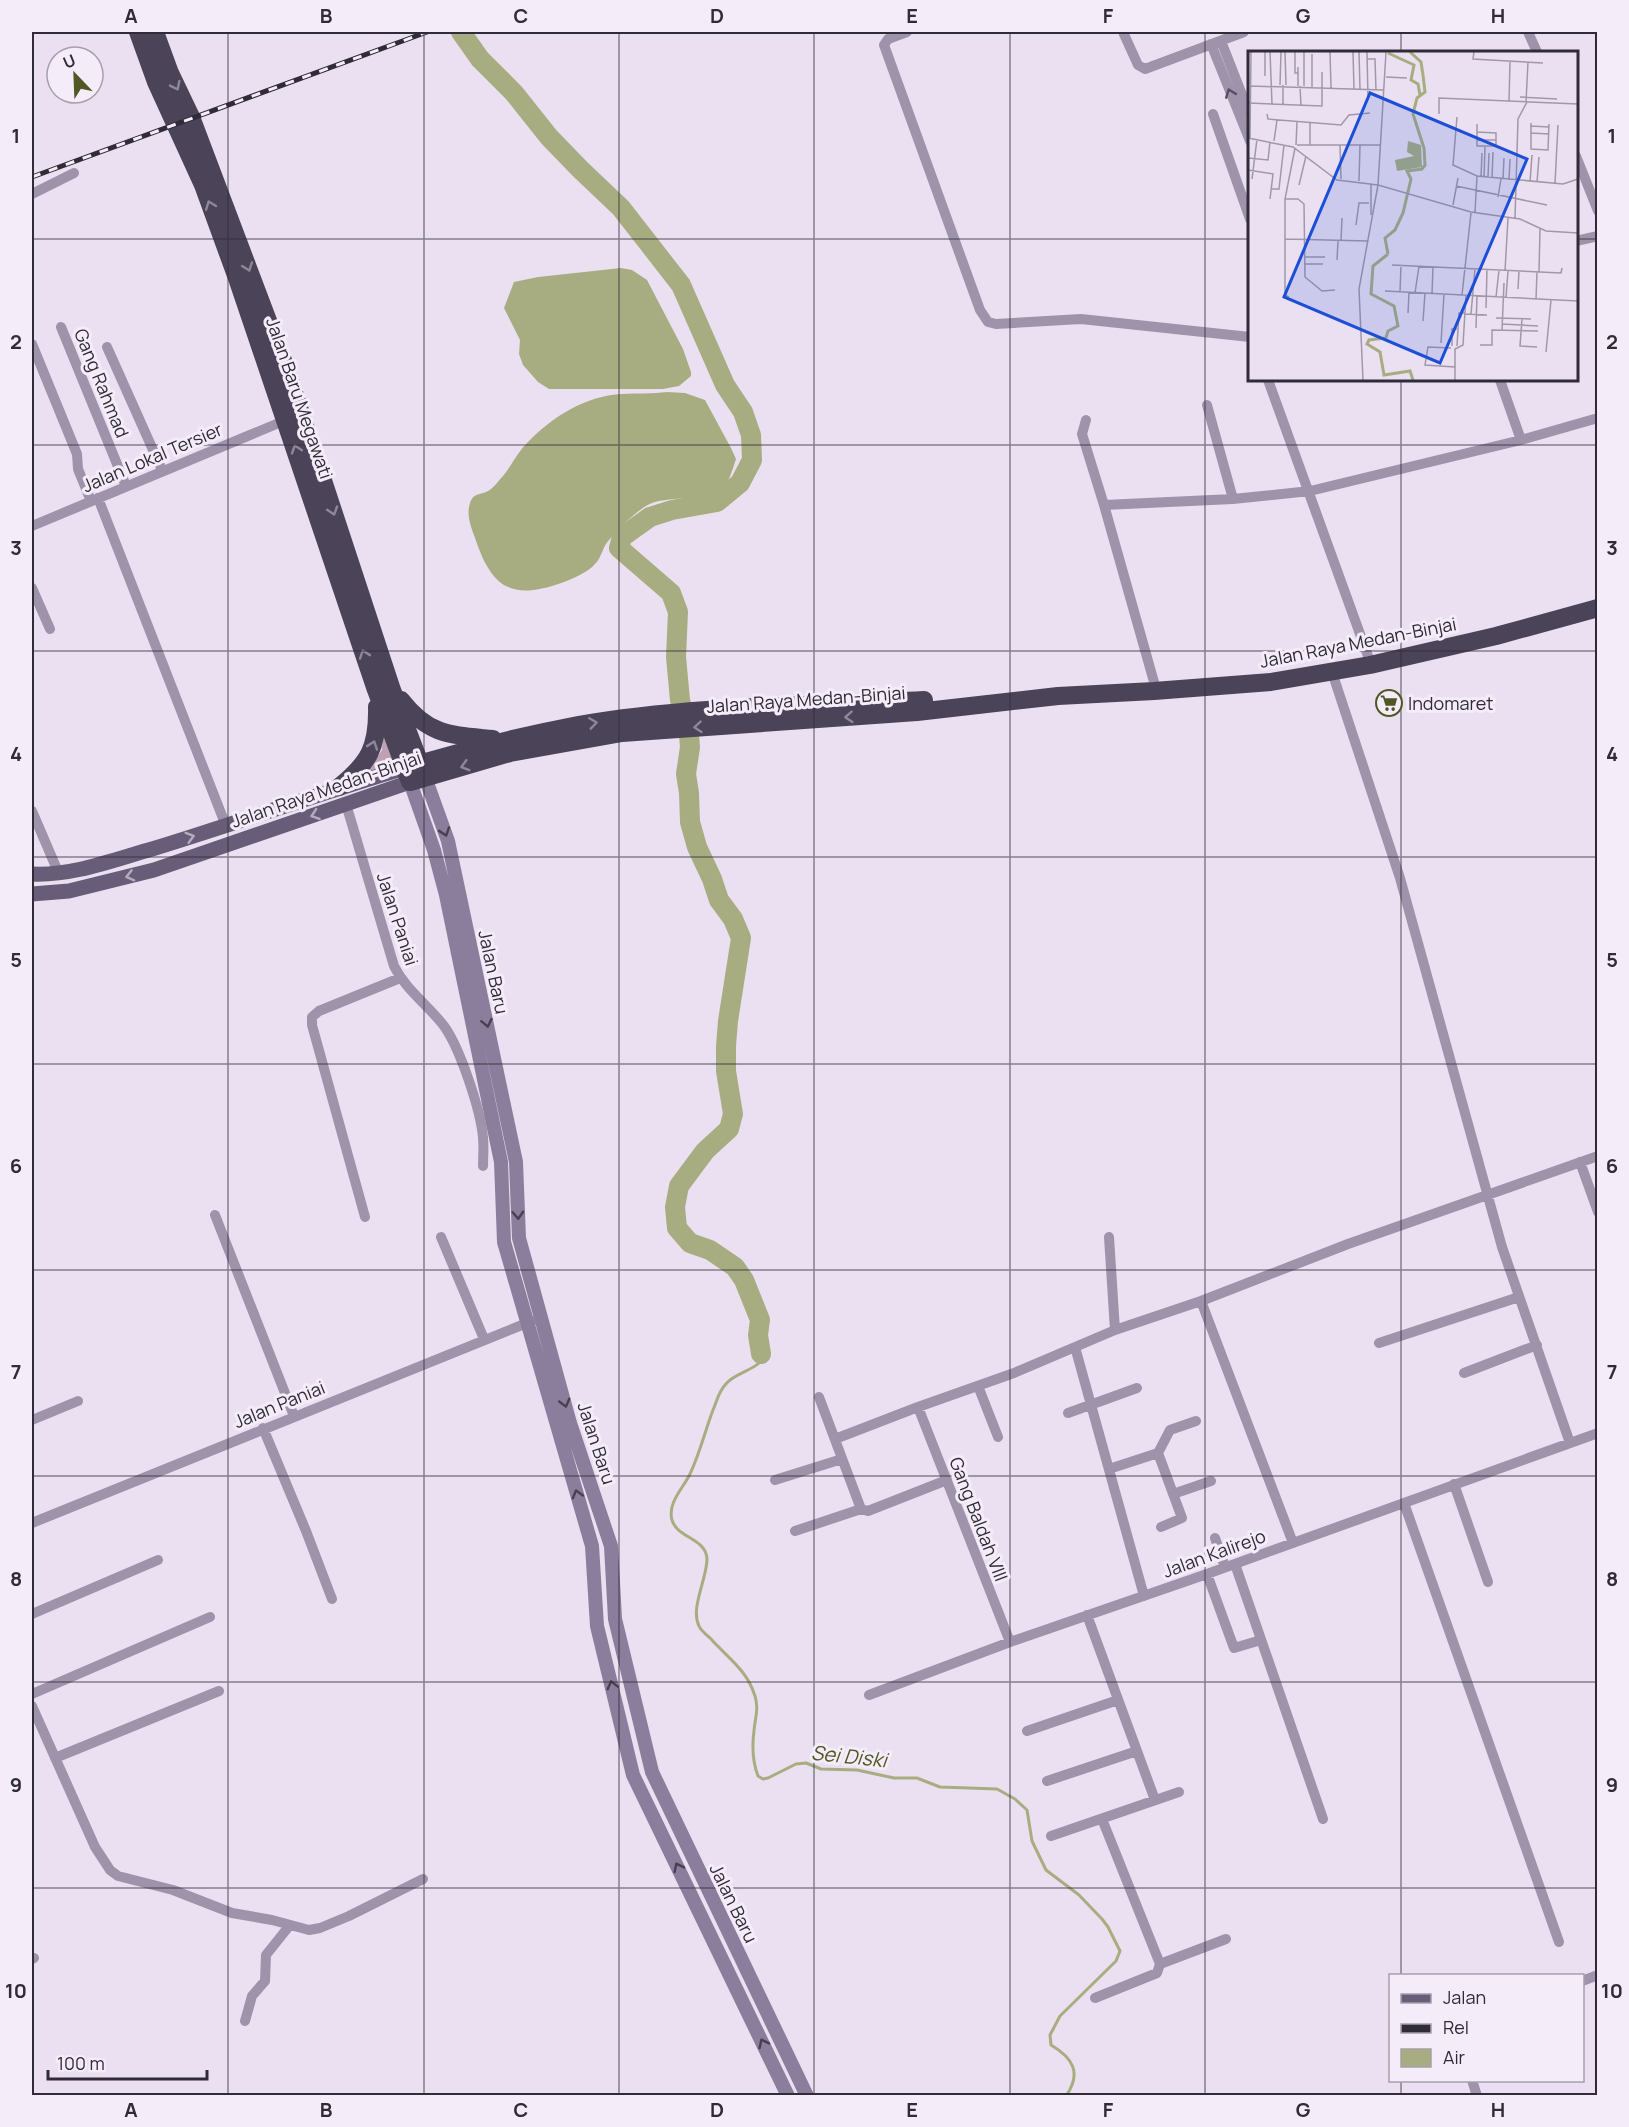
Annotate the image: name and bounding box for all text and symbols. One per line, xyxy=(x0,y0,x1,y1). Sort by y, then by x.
text: A xyxy=(124,2,138,29)
text: B xyxy=(320,2,333,29)
text: C xyxy=(514,2,528,29)
text: D xyxy=(710,2,724,29)
text: E xyxy=(906,2,918,29)
text: F xyxy=(1103,2,1114,29)
text: G xyxy=(1296,2,1311,29)
text: H xyxy=(1491,2,1505,29)
north arrow xyxy=(45,45,105,105)
text: U xyxy=(60,49,79,74)
inset map xyxy=(1248,51,1578,381)
one-way arrow xyxy=(169,79,181,90)
one-way arrow xyxy=(1225,88,1238,98)
text: 1 xyxy=(12,122,20,149)
text: 1 xyxy=(1608,122,1616,149)
one-way arrow xyxy=(205,201,217,212)
one-way arrow xyxy=(241,261,253,272)
street label: Jalan Baru Megawati xyxy=(261,314,339,482)
street label: Gang Rahmad xyxy=(69,325,135,441)
text: 2 xyxy=(10,328,22,355)
text: 2 xyxy=(1606,328,1618,355)
street label: Jalan Lokal Tersier xyxy=(78,416,226,497)
one-way arrow xyxy=(291,444,303,455)
one-way arrow xyxy=(326,505,338,515)
text: 3 xyxy=(10,534,22,561)
text: 3 xyxy=(1606,534,1618,561)
street label: Jalan Raya Medan-Binjai xyxy=(1258,611,1458,673)
one-way arrow xyxy=(358,649,371,660)
street label: Jalan Raya Medan-Binjai xyxy=(706,680,906,718)
supermarket icon: Indomaret xyxy=(1374,688,1404,718)
place label: Indomaret xyxy=(1408,691,1493,715)
one-way arrow xyxy=(844,710,853,723)
one-way arrow xyxy=(589,717,598,730)
one-way arrow xyxy=(694,720,703,733)
text: 4 xyxy=(10,740,22,767)
one-way arrow xyxy=(366,740,379,751)
text: 4 xyxy=(1606,740,1618,767)
street label: Jalan Raya Medan-Binjai xyxy=(228,745,424,833)
one-way arrow xyxy=(460,759,471,771)
one-way arrow xyxy=(310,808,321,820)
one-way arrow xyxy=(437,826,450,837)
one-way arrow xyxy=(184,832,195,844)
one-way arrow xyxy=(125,868,135,881)
street label: Jalan Paniai xyxy=(372,869,424,969)
street label: Jalan Baru xyxy=(473,928,515,1016)
text: 5 xyxy=(10,946,22,973)
text: 5 xyxy=(1606,946,1618,973)
one-way arrow xyxy=(480,1017,493,1027)
text: 6 xyxy=(10,1152,22,1179)
text: 6 xyxy=(1606,1152,1618,1179)
one-way arrow xyxy=(511,1210,524,1219)
text: 7 xyxy=(11,1358,21,1385)
text: 7 xyxy=(1607,1358,1617,1385)
street label: Jalan Paniai xyxy=(230,1375,328,1433)
one-way arrow xyxy=(557,1398,570,1408)
street label: Jalan Baru xyxy=(572,1399,622,1487)
street label: Gang Baldah VIII xyxy=(944,1453,1014,1585)
one-way arrow xyxy=(572,1489,584,1500)
street label: Jalan Kalirejo xyxy=(1159,1523,1269,1583)
text: 8 xyxy=(10,1565,22,1592)
text: 8 xyxy=(1606,1565,1618,1592)
one-way arrow xyxy=(606,1680,619,1690)
water label: Sei Diski xyxy=(810,1739,890,1774)
text: 9 xyxy=(10,1771,22,1798)
text: 9 xyxy=(1606,1771,1618,1798)
street label: Jalan Baru xyxy=(705,1860,763,1946)
one-way arrow xyxy=(673,1863,685,1874)
legend xyxy=(1389,1974,1584,2082)
text: 10 xyxy=(5,1977,27,2004)
text: 10 xyxy=(1601,1977,1623,2004)
text: Jalan xyxy=(1443,1985,1486,2009)
text: Rel xyxy=(1443,2015,1469,2039)
one-way arrow xyxy=(758,2038,770,2049)
scale bar xyxy=(48,2043,207,2081)
text: Air xyxy=(1443,2045,1466,2069)
text: 100 m xyxy=(57,2051,105,2075)
text: A xyxy=(124,2096,138,2123)
text: B xyxy=(320,2096,333,2123)
text: C xyxy=(514,2096,528,2123)
text: D xyxy=(710,2096,724,2123)
text: E xyxy=(906,2096,918,2123)
text: F xyxy=(1103,2096,1114,2123)
text: G xyxy=(1296,2096,1311,2123)
text: H xyxy=(1491,2096,1505,2123)

